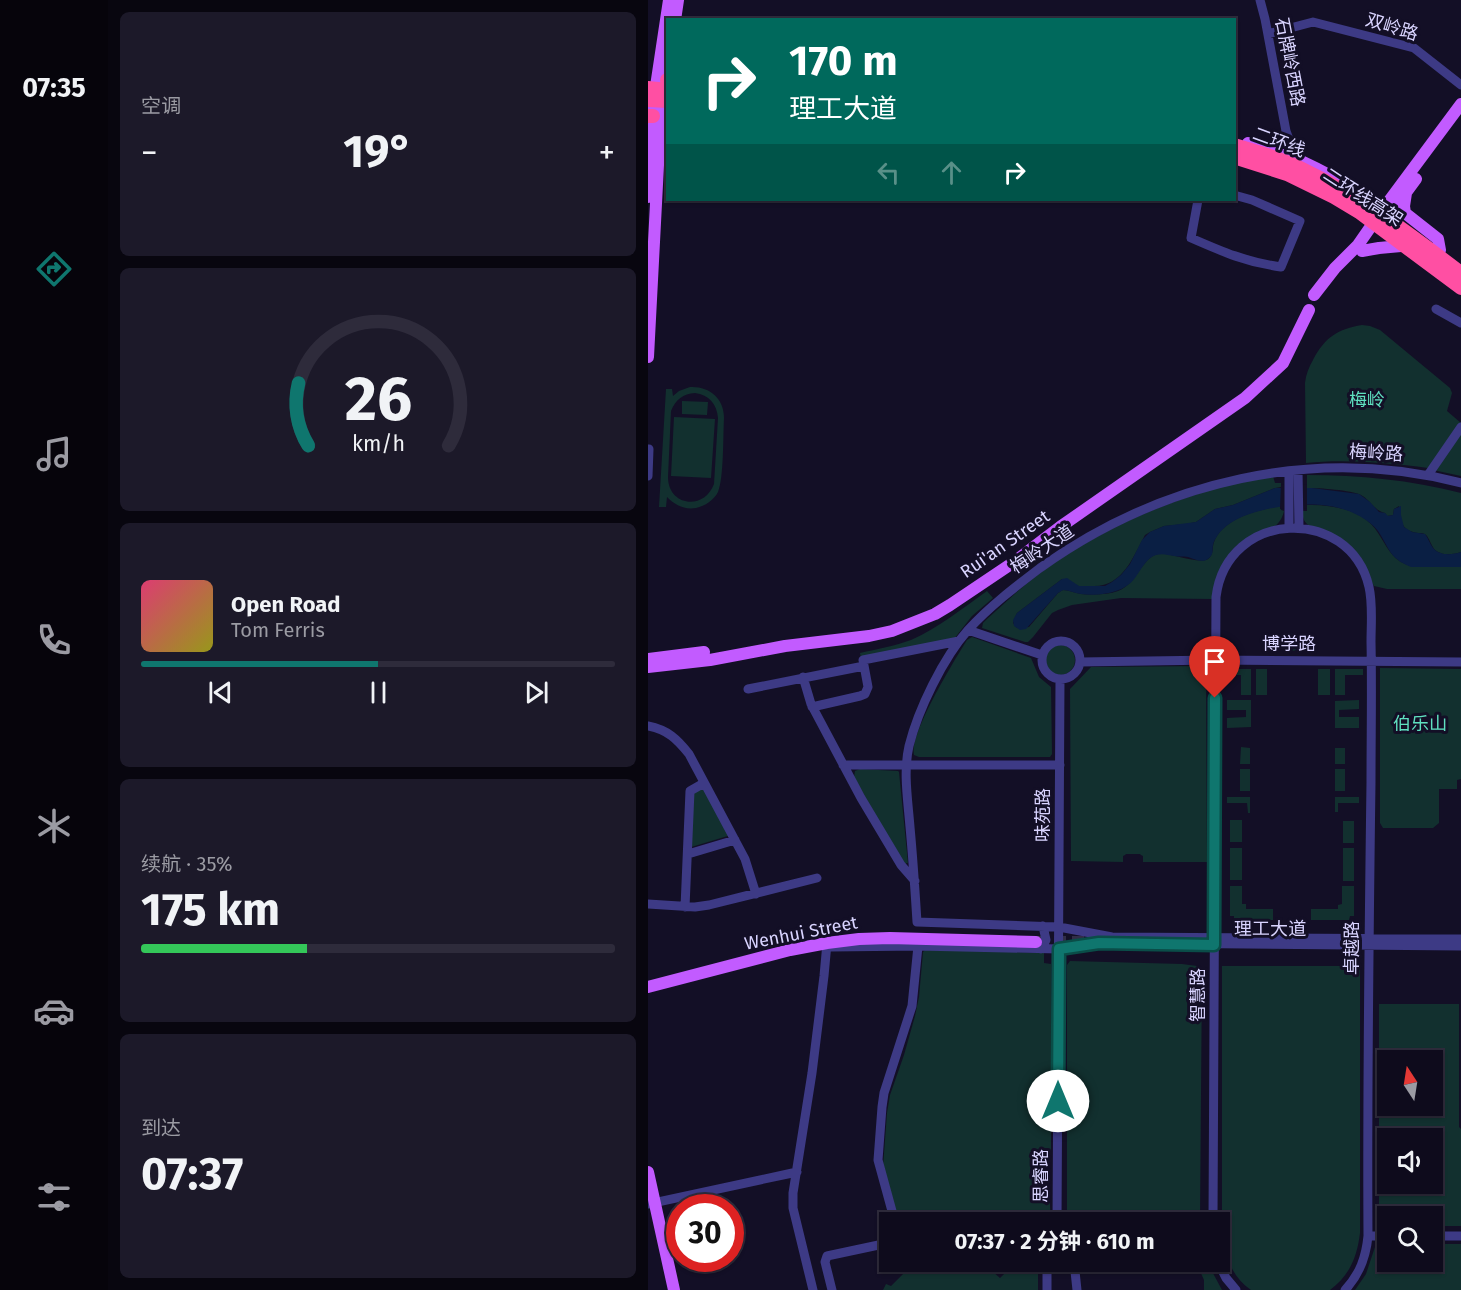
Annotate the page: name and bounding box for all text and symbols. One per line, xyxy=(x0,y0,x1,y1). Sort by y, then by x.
street label: 双岭路 xyxy=(1363,9,1421,45)
street label: 石牌岭西路 xyxy=(1271,16,1309,108)
text: 170 m xyxy=(789,36,898,86)
icon: right xyxy=(690,42,768,120)
text: 07:35 xyxy=(22,72,86,104)
text: 理工大道 xyxy=(789,93,897,125)
text: 空调 xyxy=(141,94,181,118)
street label: 二环线 xyxy=(1250,122,1308,162)
text: 19° xyxy=(343,125,413,179)
text: − xyxy=(141,133,158,173)
text: + xyxy=(599,133,615,173)
icon: left xyxy=(872,156,905,189)
icon: ahead xyxy=(935,156,968,189)
icon: right xyxy=(998,156,1031,189)
street label: 二环线高架 xyxy=(1319,163,1407,231)
icon: directions xyxy=(33,248,75,290)
text: 26 xyxy=(344,363,412,438)
park label: 梅岭 xyxy=(1349,389,1385,411)
text: km/h xyxy=(351,432,405,458)
icon: music xyxy=(33,433,75,475)
street label: 梅岭路 xyxy=(1348,441,1404,465)
street label: Rui'an Street xyxy=(956,505,1054,583)
street label: 梅岭大道 xyxy=(1006,520,1078,578)
text: Open Road xyxy=(231,591,341,618)
text: Tom Ferris xyxy=(231,618,325,642)
icon: phone xyxy=(33,619,75,661)
street label: 博学路 xyxy=(1262,633,1316,655)
pin xyxy=(1189,636,1240,698)
icon: arrive xyxy=(1198,645,1231,678)
icon: previous xyxy=(204,676,237,709)
icon: pause xyxy=(362,676,395,709)
icon: next xyxy=(520,676,553,709)
park label: 伯乐山 xyxy=(1393,713,1447,735)
street label: 味苑路 xyxy=(1032,788,1054,842)
icon: climate xyxy=(33,805,75,847)
text: 续航 · 35% xyxy=(141,852,233,876)
text: 175 km xyxy=(141,883,280,937)
street label: Wenhui Street xyxy=(743,911,860,955)
street label: 理工大道 xyxy=(1234,918,1306,940)
street label: 卓越路 xyxy=(1341,921,1363,975)
street label: 智慧路 xyxy=(1187,968,1209,1022)
icon: car xyxy=(33,990,75,1032)
north arrow xyxy=(1377,1050,1443,1116)
map controls xyxy=(1377,1050,1443,1272)
position arrow xyxy=(1026,1069,1090,1133)
text: 到达 xyxy=(141,1116,181,1140)
button: sound xyxy=(1377,1128,1443,1194)
text: 07:37 xyxy=(141,1147,243,1201)
street label: 思睿路 xyxy=(1030,1149,1052,1203)
icon: filters xyxy=(33,1176,75,1218)
speed limit sign: 30 xyxy=(666,1194,744,1272)
button: search xyxy=(1377,1206,1443,1272)
text: 07:37 · 2 分钟 · 610 m xyxy=(954,1228,1155,1255)

